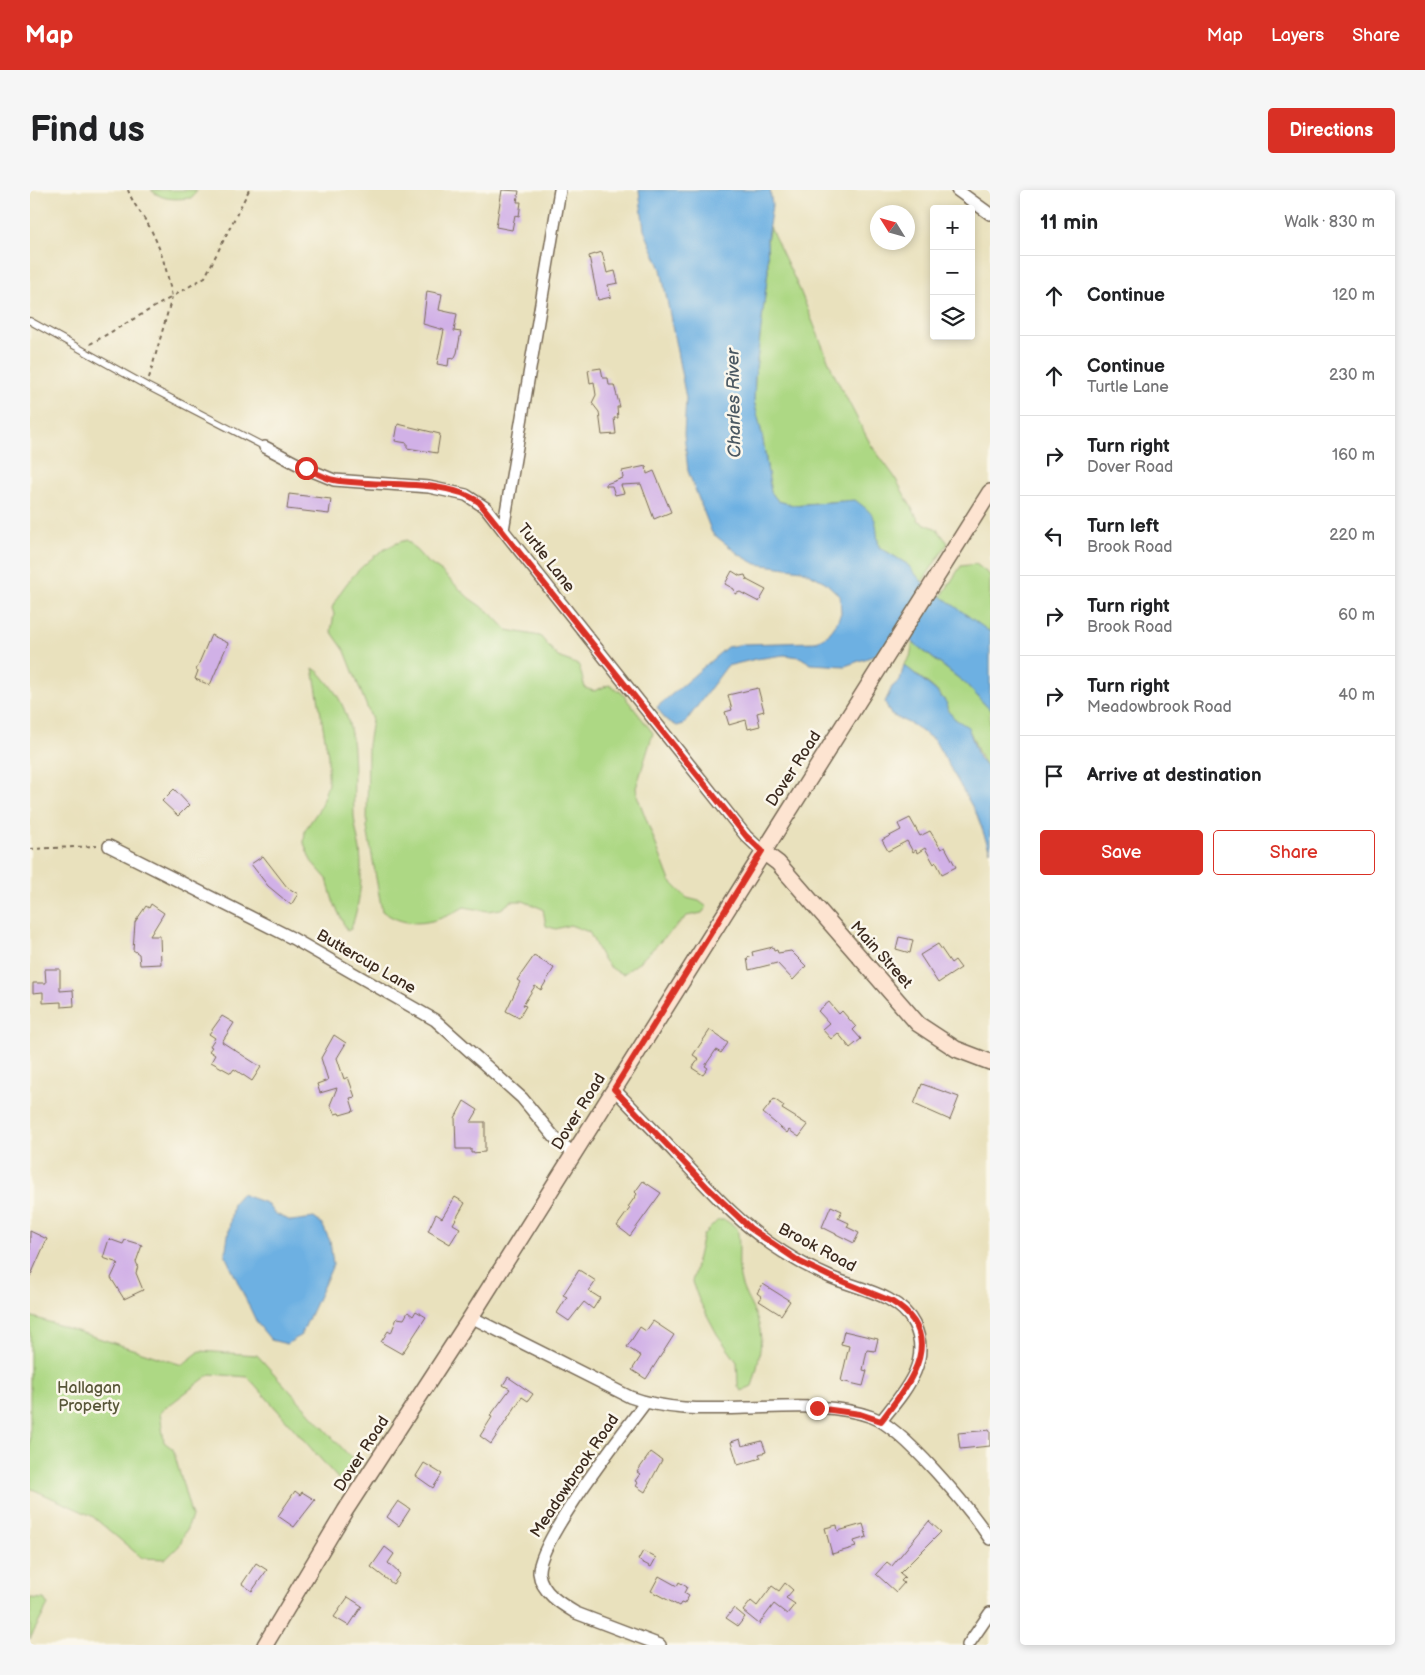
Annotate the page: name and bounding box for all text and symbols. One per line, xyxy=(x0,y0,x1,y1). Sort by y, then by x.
text: Map xyxy=(25,21,73,50)
text: Map xyxy=(1207,25,1243,46)
text: Layers xyxy=(1271,25,1324,46)
text: Share xyxy=(1352,25,1400,46)
button: Directions xyxy=(1268,108,1395,153)
text: Find us xyxy=(30,109,145,152)
north arrow xyxy=(870,205,915,250)
map controls xyxy=(930,205,975,340)
button: + xyxy=(930,205,975,250)
text: 11 min xyxy=(1040,210,1098,235)
text: Walk · 830 m xyxy=(1284,213,1375,232)
button: − xyxy=(930,250,975,295)
icon: ahead xyxy=(1040,282,1068,310)
text: Continue xyxy=(1087,284,1165,307)
text: 120 m xyxy=(1332,286,1375,305)
button: layers xyxy=(930,295,975,340)
water label: Charles River xyxy=(723,347,745,458)
text: Continue xyxy=(1087,355,1165,378)
icon: ahead xyxy=(1040,362,1068,390)
text: 230 m xyxy=(1329,366,1375,385)
text: Turtle Lane xyxy=(1087,378,1169,397)
text: Turn right xyxy=(1087,435,1170,458)
icon: right xyxy=(1040,442,1068,470)
text: 160 m xyxy=(1332,446,1375,465)
route start xyxy=(295,457,318,480)
text: Dover Road xyxy=(1087,458,1173,477)
text: Turn left xyxy=(1087,515,1159,538)
street label: Turtle Lane xyxy=(513,520,579,596)
icon: left xyxy=(1040,522,1068,550)
text: 220 m xyxy=(1329,526,1375,545)
text: Brook Road xyxy=(1087,538,1172,557)
text: Turn right xyxy=(1087,595,1170,618)
icon: right xyxy=(1040,602,1068,630)
text: 60 m xyxy=(1338,606,1375,625)
text: Brook Road xyxy=(1087,618,1172,637)
text: Turn right xyxy=(1087,675,1170,698)
icon: right xyxy=(1040,682,1068,710)
text: 40 m xyxy=(1338,686,1375,705)
text: Meadowbrook Road xyxy=(1087,698,1232,717)
street label: Dover Road xyxy=(763,728,825,810)
icon: arrive xyxy=(1040,762,1068,790)
text: Arrive at destination xyxy=(1087,764,1262,787)
button: Save xyxy=(1040,830,1203,875)
button: Share xyxy=(1213,830,1375,875)
street label: Main Street xyxy=(846,918,916,992)
street label: Buttercup Lane xyxy=(313,926,419,998)
street label: Dover Road xyxy=(548,1070,610,1154)
street label: Brook Road xyxy=(775,1220,859,1276)
park label: Hallagan Property xyxy=(57,1379,121,1416)
route end xyxy=(806,1397,829,1420)
street label: Meadowbrook Road xyxy=(527,1411,623,1541)
street label: Dover Road xyxy=(331,1413,393,1495)

